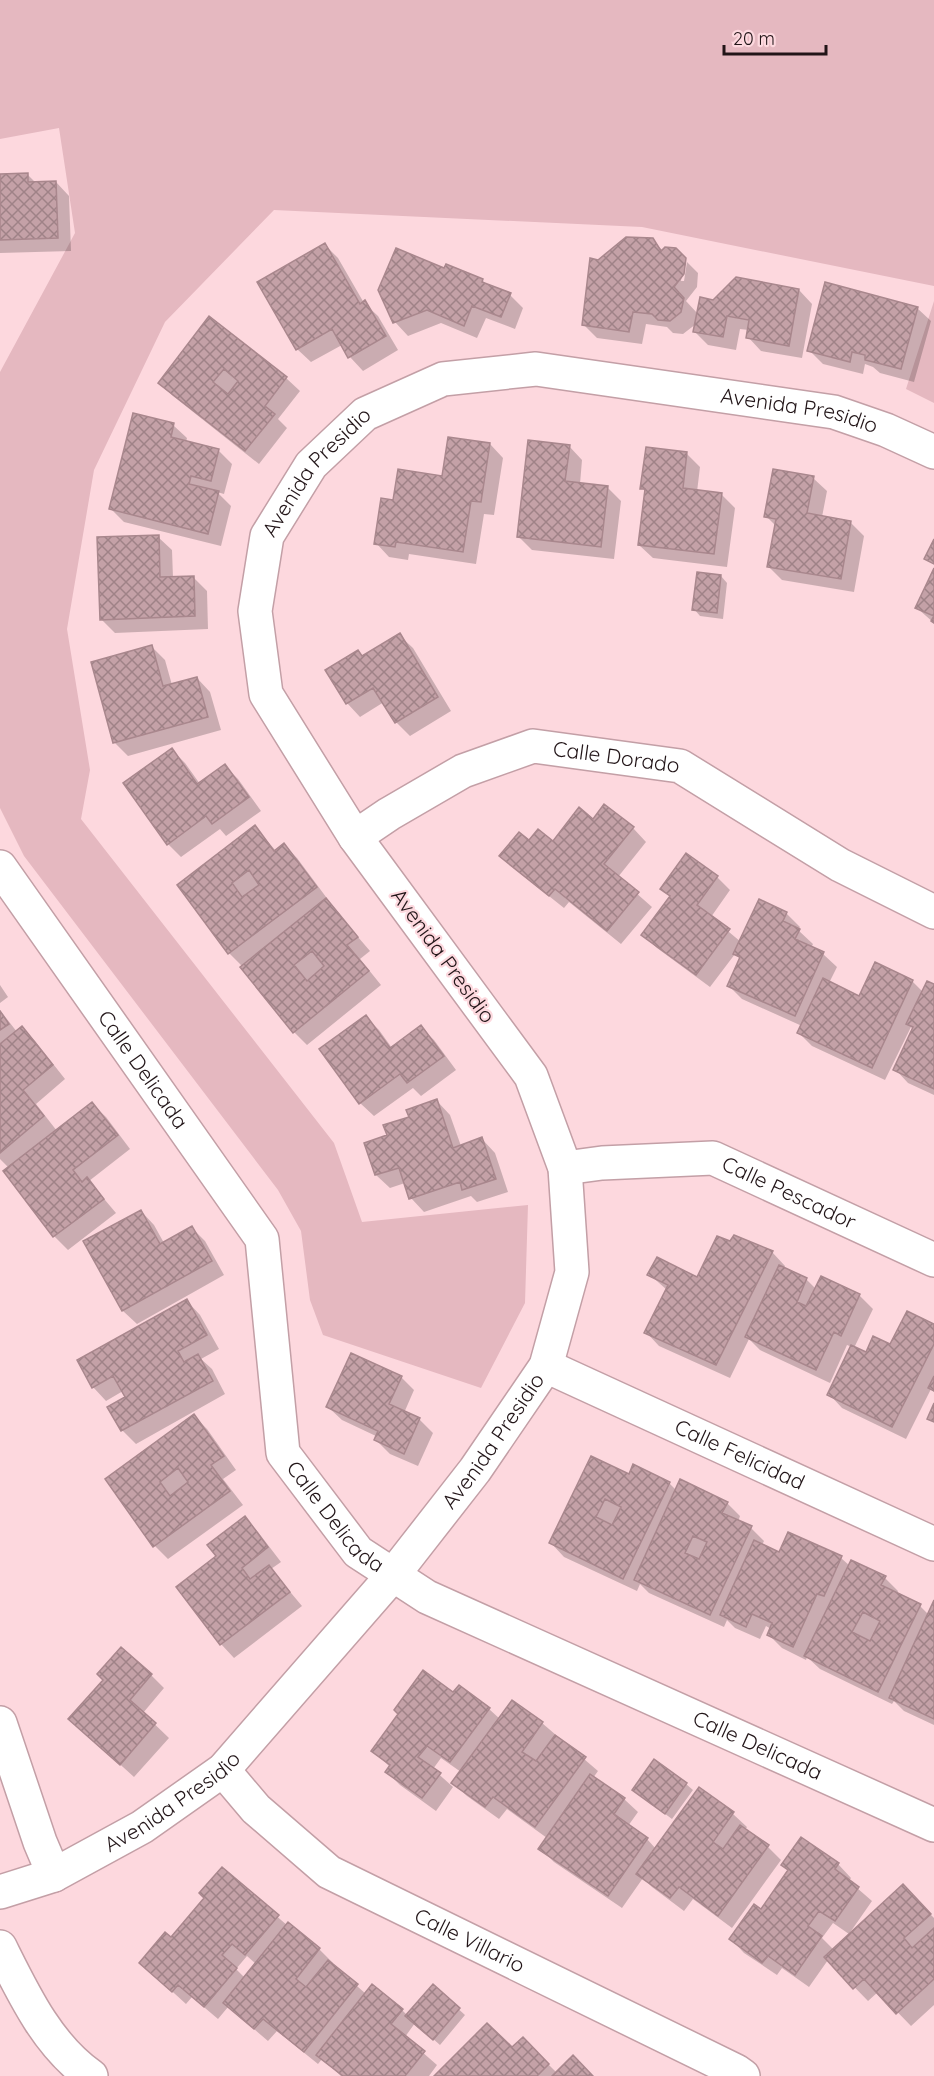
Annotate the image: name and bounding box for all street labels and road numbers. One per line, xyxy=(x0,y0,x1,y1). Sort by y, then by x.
street label: Avenida Presidio xyxy=(719,382,882,438)
street label: Avenida Presidio xyxy=(256,401,376,541)
street label: Calle Dorado xyxy=(551,735,681,778)
street label: Avenida Presidio xyxy=(386,883,501,1028)
street label: Calle Delicada xyxy=(93,1005,194,1134)
street label: Calle Pescador xyxy=(718,1150,860,1234)
street label: Avenida Presidio xyxy=(436,1368,549,1514)
street label: Calle Felicidad xyxy=(671,1413,809,1495)
street label: Calle Delicada xyxy=(282,1455,389,1578)
street label: Calle Delicada xyxy=(689,1704,827,1785)
street label: Avenida Presidio xyxy=(99,1746,245,1857)
street label: Calle Villario xyxy=(411,1902,529,1978)

